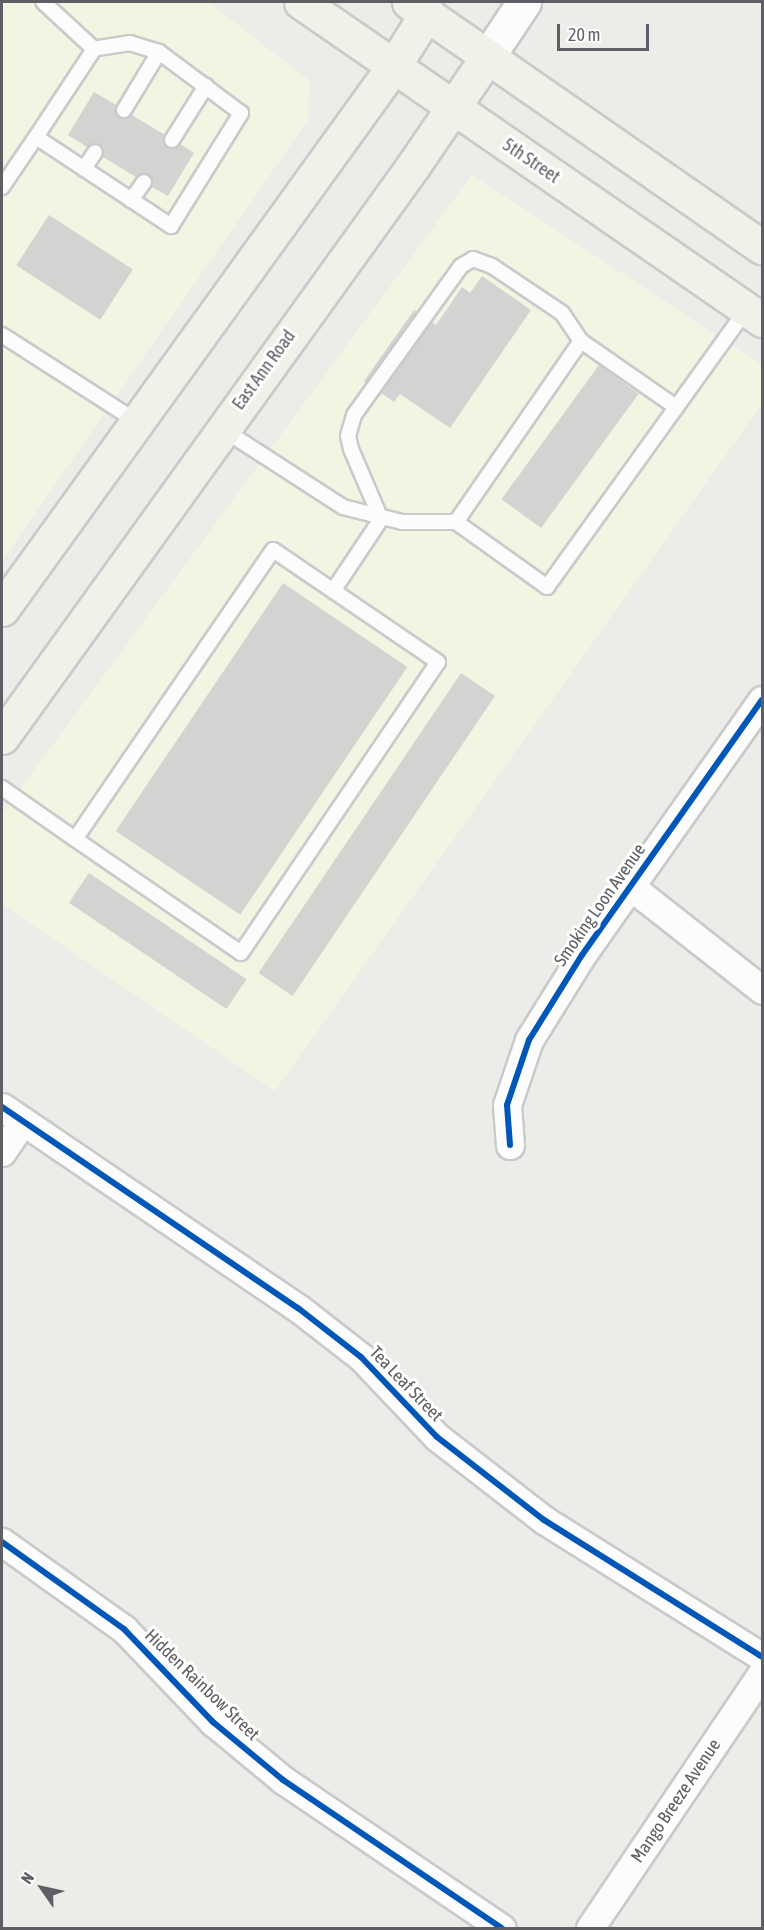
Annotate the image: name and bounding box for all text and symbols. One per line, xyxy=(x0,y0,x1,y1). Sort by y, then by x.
scale bar xyxy=(560,12,652,50)
text: 20 m xyxy=(568,24,600,45)
street label: 5th Street xyxy=(498,134,564,188)
street label: East Ann Road xyxy=(228,326,300,414)
street label: Smoking Loon Avenue xyxy=(550,840,650,970)
street label: Tea Leaf Street xyxy=(365,1342,447,1426)
street label: Hidden Rainbow Street xyxy=(140,1625,264,1745)
street label: Mango Breeze Avenue xyxy=(627,1735,725,1867)
north arrow xyxy=(12,1858,72,1918)
text: N xyxy=(17,1869,37,1887)

